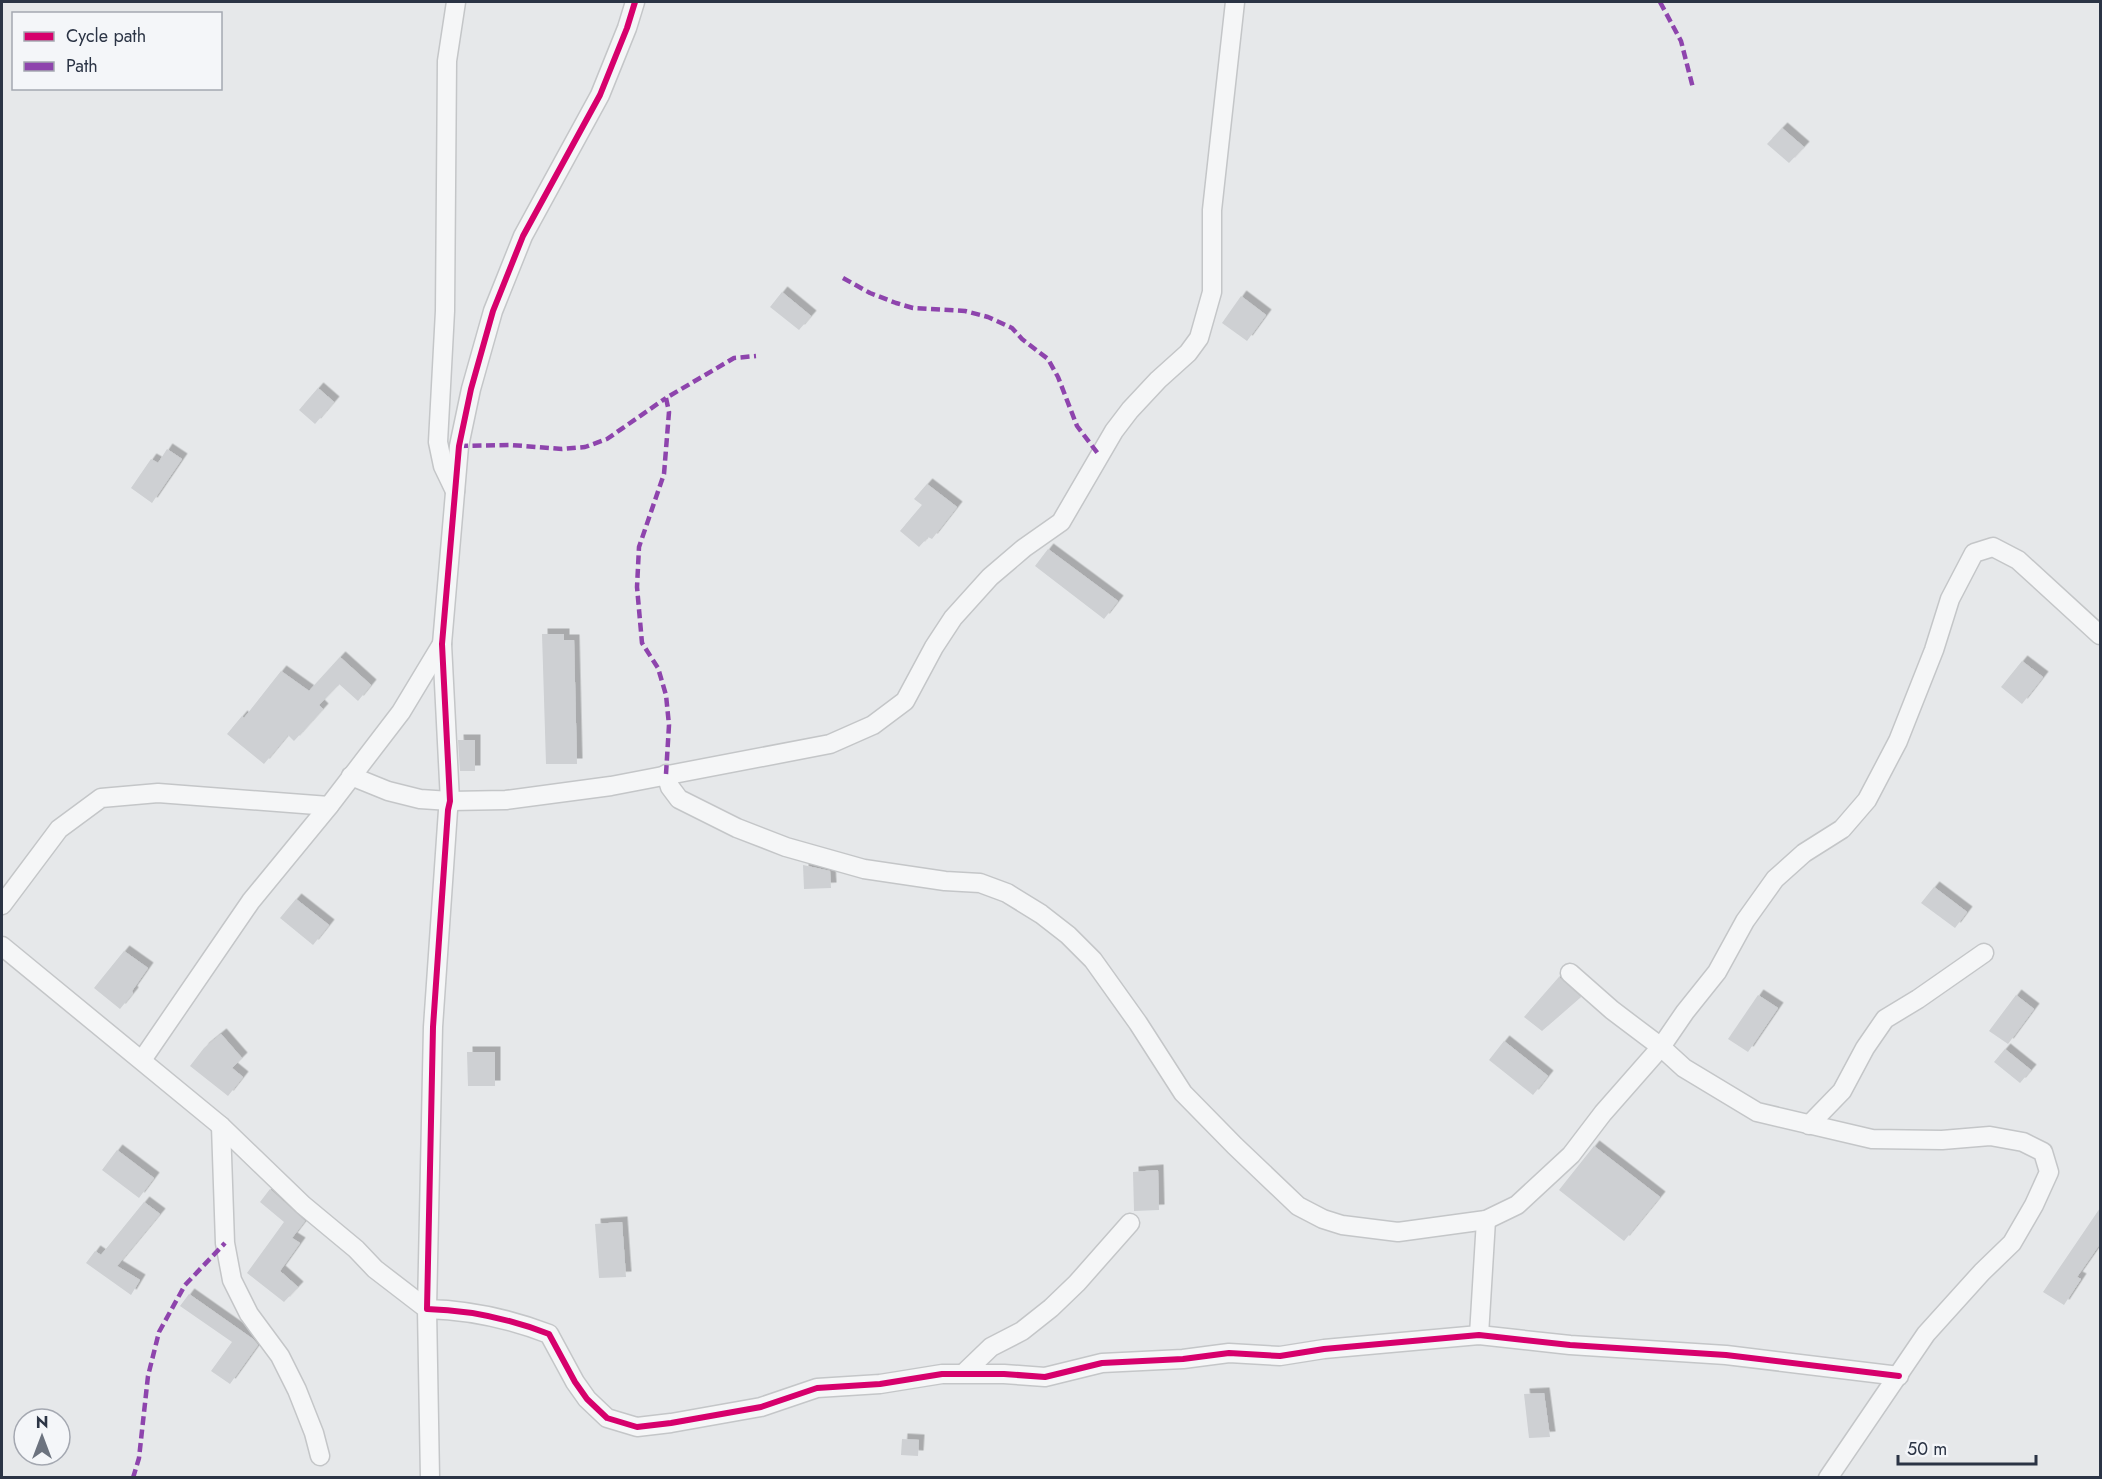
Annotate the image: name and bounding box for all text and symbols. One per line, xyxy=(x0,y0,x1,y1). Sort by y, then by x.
legend xyxy=(12,12,222,90)
text: Cycle path xyxy=(66,23,146,49)
text: Path xyxy=(66,53,98,79)
north arrow xyxy=(12,1407,72,1467)
text: N xyxy=(36,1411,48,1434)
scale bar xyxy=(1898,1428,2036,1466)
text: 50 m xyxy=(1907,1436,1947,1462)

